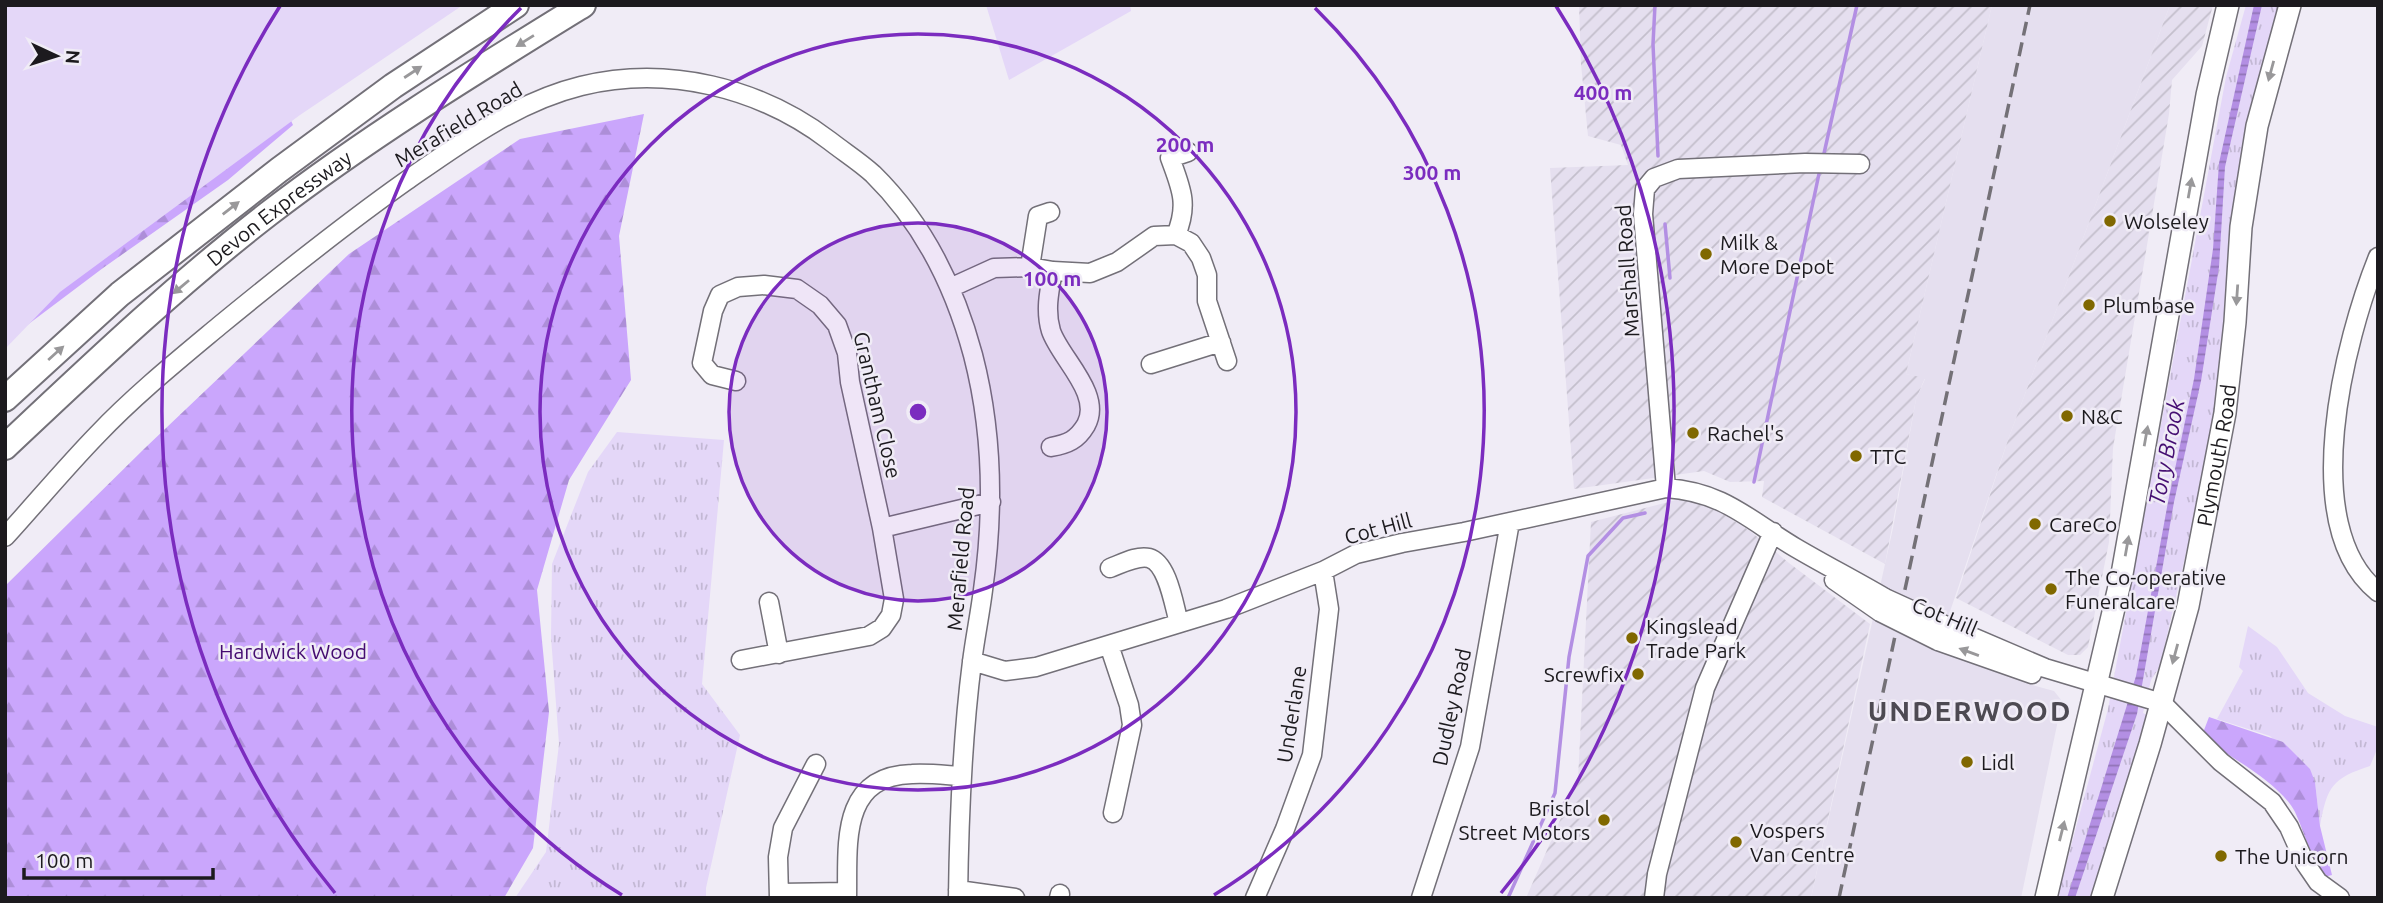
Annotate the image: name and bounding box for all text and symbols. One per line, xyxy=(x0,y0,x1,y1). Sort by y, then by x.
north arrow xyxy=(21,21,91,91)
one-way arrow xyxy=(515,35,535,48)
text: N xyxy=(61,49,84,65)
one-way arrow xyxy=(2265,60,2276,82)
one-way arrow xyxy=(404,66,423,79)
street label: Merafield Road xyxy=(390,77,526,171)
text: 400 m xyxy=(1574,80,1632,104)
text: 200 m xyxy=(1156,132,1214,156)
street label: Devon Expressway xyxy=(202,145,356,271)
text: 300 m xyxy=(1403,160,1461,184)
one-way arrow xyxy=(2185,177,2196,199)
one-way arrow xyxy=(221,200,239,215)
street label: Marshall Road xyxy=(1610,204,1644,338)
place label: Wolseley xyxy=(2124,209,2209,233)
marker: Wolseley xyxy=(2102,213,2118,229)
place label: Milk & More Depot xyxy=(1720,230,1834,278)
marker: Milk & More Depot xyxy=(1698,246,1714,262)
text: 100 m xyxy=(1023,266,1081,290)
one-way arrow xyxy=(172,279,189,294)
one-way arrow xyxy=(2231,284,2242,306)
place label: Plumbase xyxy=(2103,293,2195,317)
marker: Plumbase xyxy=(2081,297,2097,313)
street label: Grantham Close xyxy=(849,329,907,481)
one-way arrow xyxy=(47,345,65,361)
street label: Plymouth Road xyxy=(2192,383,2240,528)
water label: Tory Brook xyxy=(2143,396,2189,507)
centre of rings xyxy=(906,400,930,424)
place label: N&C xyxy=(2081,404,2123,428)
marker: N&C xyxy=(2059,408,2075,424)
place label: Rachel's xyxy=(1707,421,1784,445)
marker: Rachel's xyxy=(1685,425,1701,441)
one-way arrow xyxy=(2141,425,2152,447)
place label: TTC xyxy=(1870,444,1906,468)
marker: TTC xyxy=(1848,448,1864,464)
street label: Merafield Road xyxy=(942,486,978,632)
street label: Cot Hill xyxy=(1342,507,1414,549)
place label: CareCo xyxy=(2049,512,2117,536)
marker: CareCo xyxy=(2027,516,2043,532)
one-way arrow xyxy=(2122,535,2133,557)
place label: The Co-operative Funeralcare xyxy=(2065,565,2226,613)
marker: The Co-operative Funeralcare xyxy=(2043,581,2059,597)
street label: Cot Hill xyxy=(1909,591,1981,641)
place label: Kingslead Trade Park xyxy=(1646,614,1747,662)
marker: Kingslead Trade Park xyxy=(1624,630,1640,646)
park label: Hardwick Wood xyxy=(219,639,367,663)
one-way arrow xyxy=(2169,644,2180,666)
street label: Dudley Road xyxy=(1427,646,1475,768)
one-way arrow xyxy=(1958,646,1979,657)
place label: Screwfix xyxy=(1544,662,1624,686)
street label: Underlane xyxy=(1271,664,1311,764)
marker: Screwfix xyxy=(1630,666,1646,682)
district label: UNDERWOOD xyxy=(1868,695,2072,726)
place label: Lidl xyxy=(1981,750,2015,774)
marker: Lidl xyxy=(1959,754,1975,770)
place label: Bristol Street Motors xyxy=(1458,796,1590,844)
marker: Bristol Street Motors xyxy=(1596,812,1612,828)
place label: Vospers Van Centre xyxy=(1750,818,1855,866)
one-way arrow xyxy=(2057,820,2068,842)
marker: Vospers Van Centre xyxy=(1728,834,1744,850)
scale bar xyxy=(24,836,214,880)
place label: The Unicorn xyxy=(2235,844,2348,868)
text: 100 m xyxy=(35,848,93,872)
marker: The Unicorn xyxy=(2213,848,2229,864)

